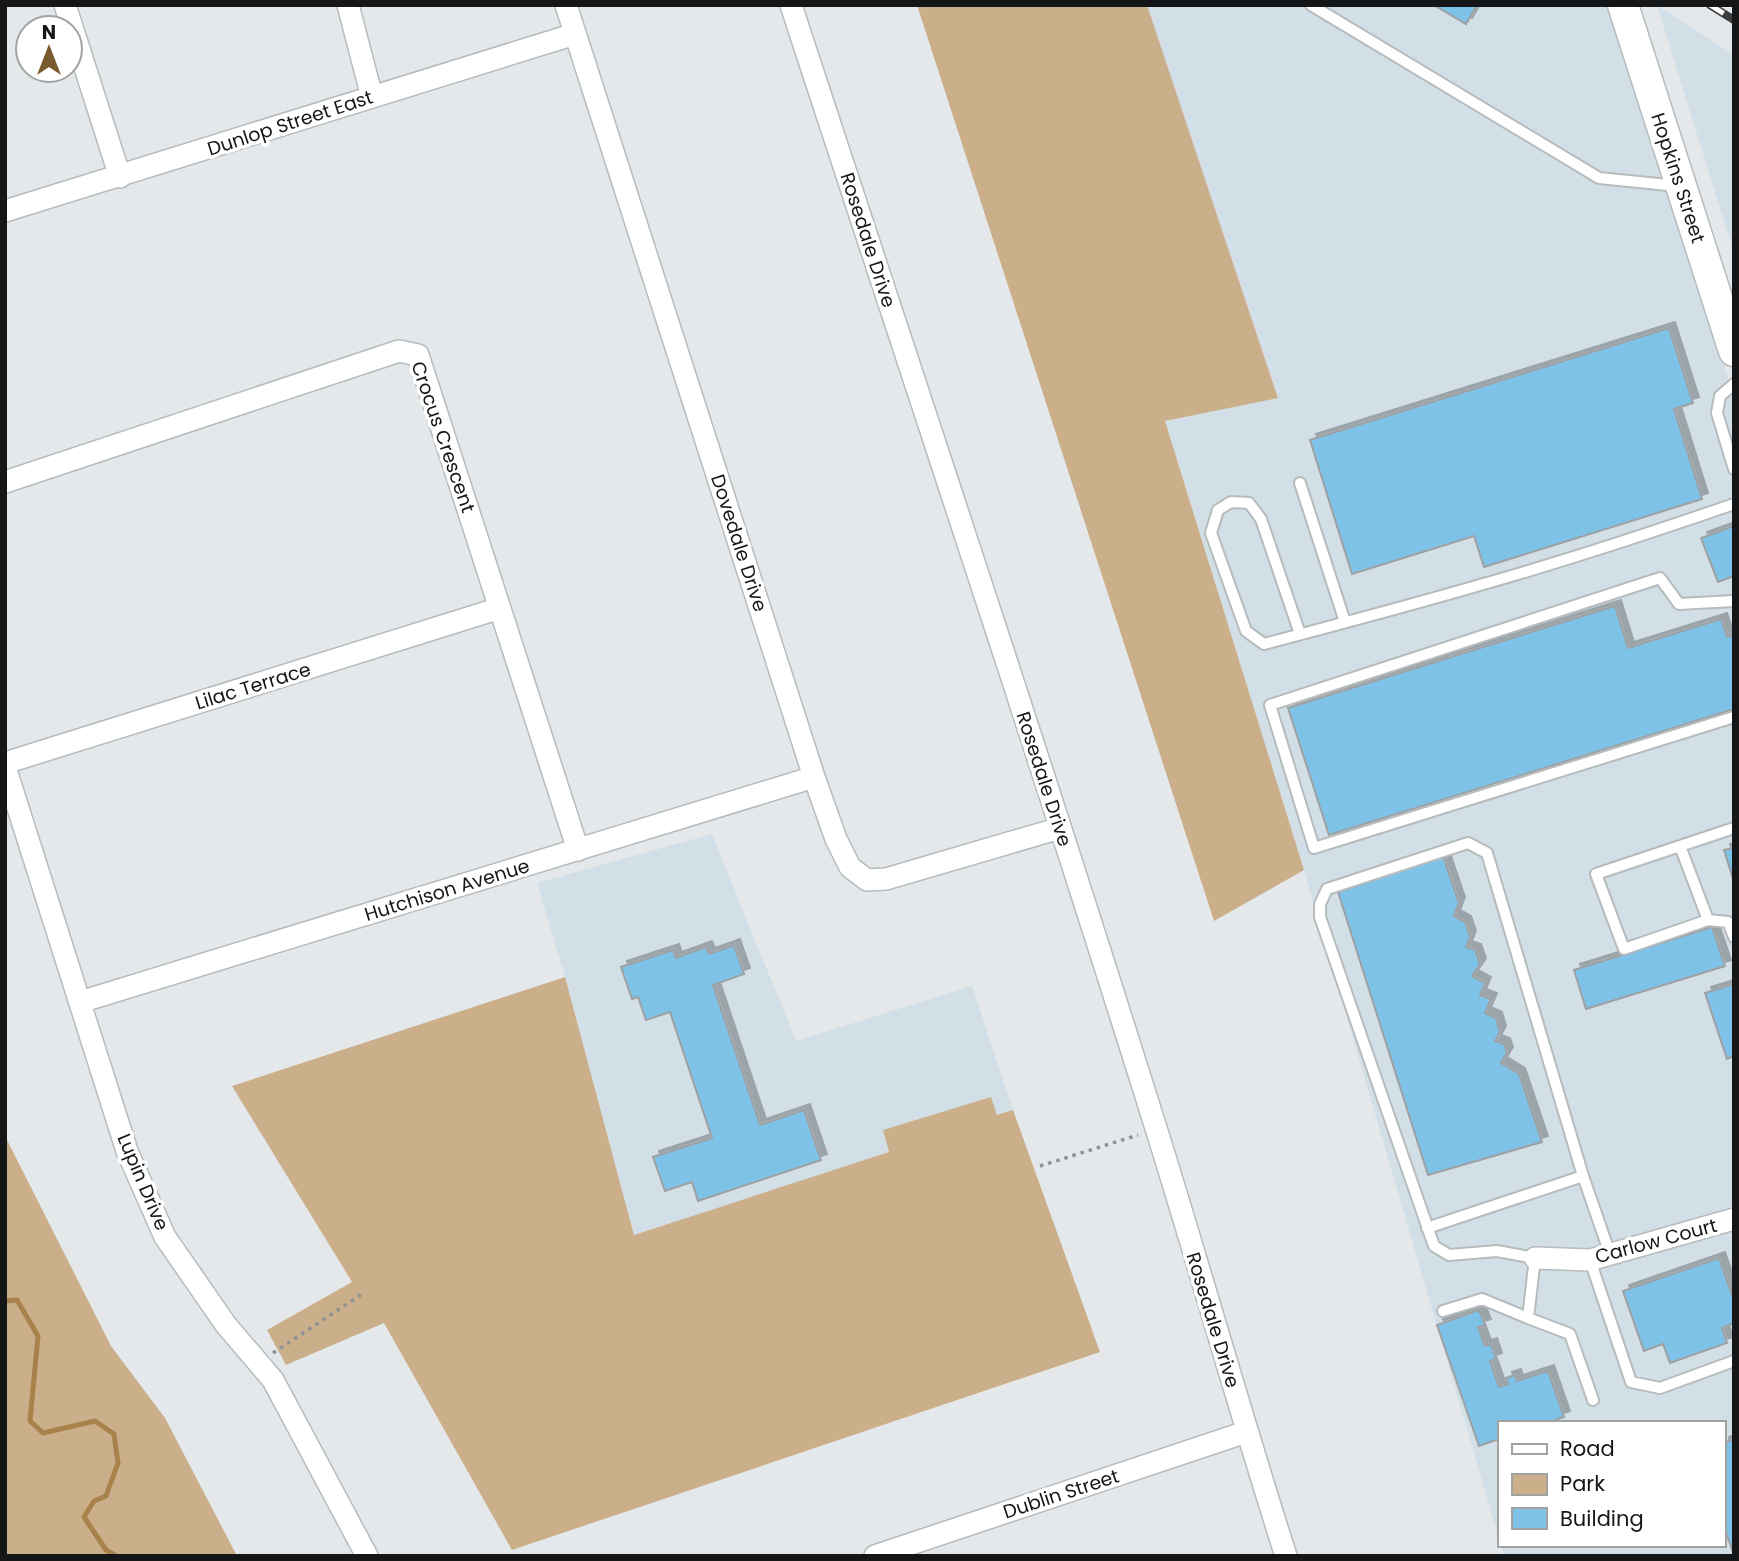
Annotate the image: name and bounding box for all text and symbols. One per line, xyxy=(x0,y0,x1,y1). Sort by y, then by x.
north arrow xyxy=(14,14,84,84)
text: N xyxy=(42,19,56,46)
street label: Dunlop Street East xyxy=(204,83,376,163)
street label: Hopkins Street xyxy=(1644,109,1712,247)
street label: Rosedale Drive xyxy=(833,169,903,311)
street label: Crocus Crescent xyxy=(404,358,482,516)
street label: Dovedale Drive xyxy=(704,471,774,615)
street label: Lilac Terrace xyxy=(192,656,314,716)
street label: Rosedale Drive xyxy=(1009,708,1079,850)
street label: Hutchison Avenue xyxy=(361,852,533,928)
street label: Lupin Drive xyxy=(110,1129,176,1235)
street label: Carlow Court xyxy=(1592,1212,1720,1270)
street label: Rosedale Drive xyxy=(1180,1249,1246,1391)
legend xyxy=(1498,1421,1725,1547)
text: Road xyxy=(1560,1434,1615,1463)
street label: Dublin Street xyxy=(999,1462,1123,1525)
text: Park xyxy=(1560,1469,1605,1498)
text: Building xyxy=(1560,1504,1644,1533)

